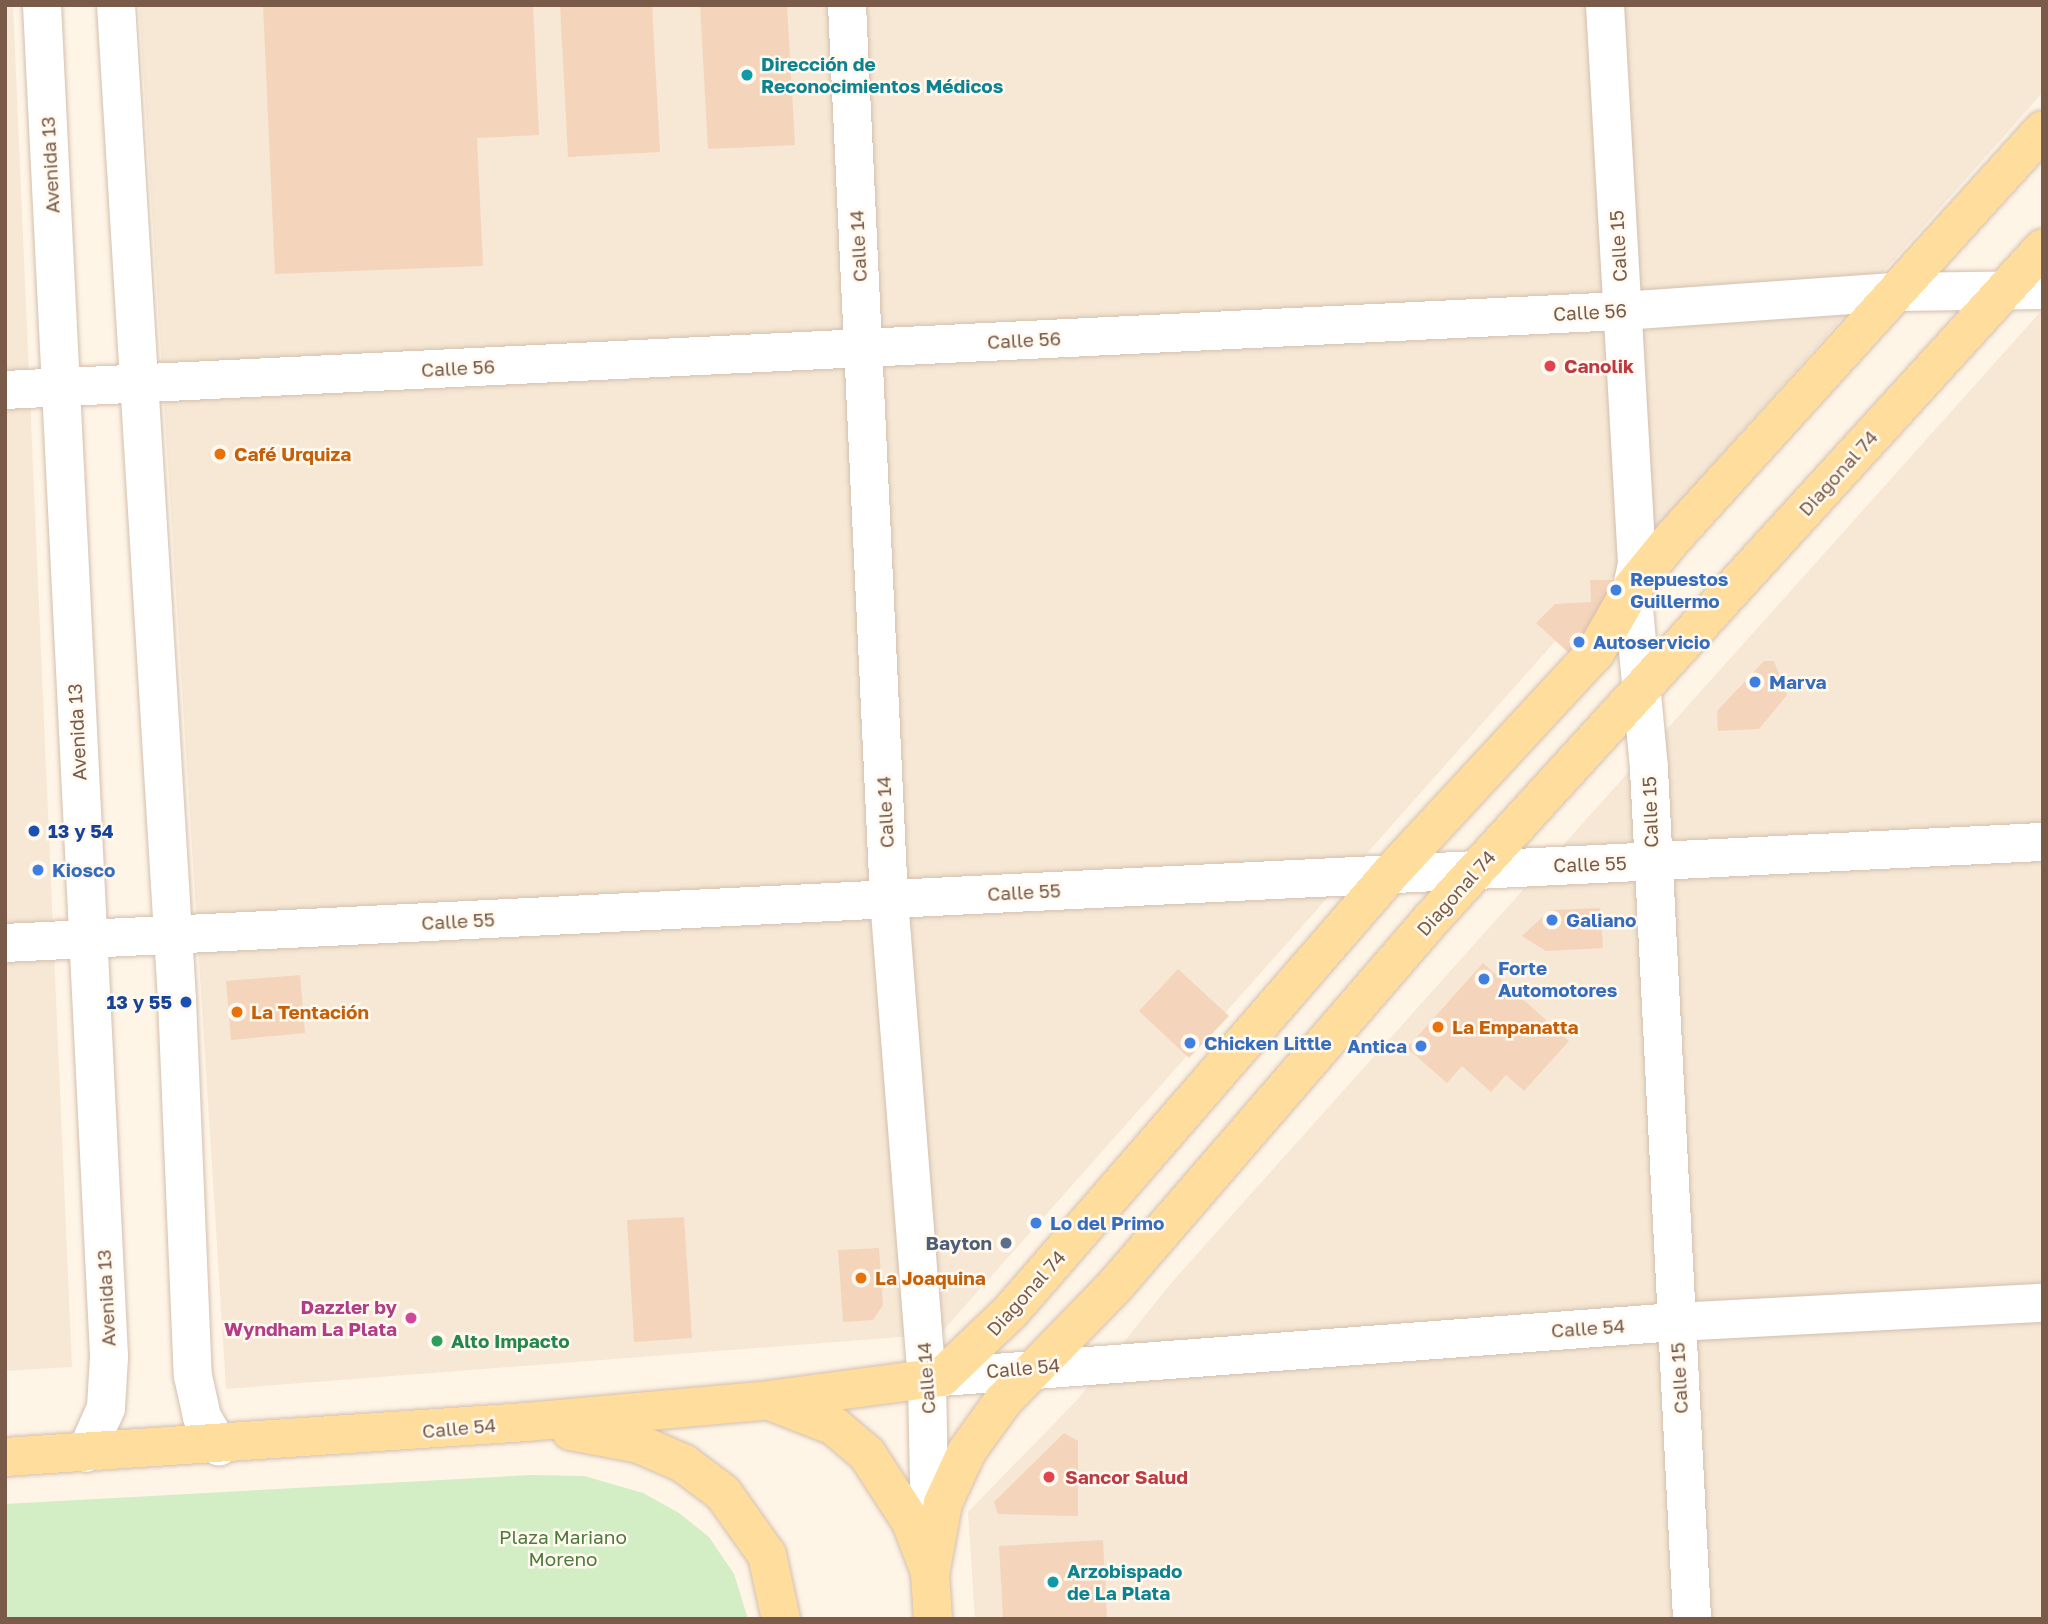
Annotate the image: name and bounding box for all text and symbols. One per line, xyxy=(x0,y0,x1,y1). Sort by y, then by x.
place label: Dirección de Reconocimientos Médicos xyxy=(761,53,1003,97)
marker: Dirección de Reconocimientos Médicos xyxy=(739,67,755,83)
street label: Avenida 13 xyxy=(36,116,64,214)
street label: Calle 14 xyxy=(845,209,871,283)
street label: Calle 15 xyxy=(1605,210,1631,282)
street label: Calle 56 xyxy=(1552,299,1628,325)
street label: Calle 56 xyxy=(986,327,1062,353)
street label: Calle 56 xyxy=(420,355,496,381)
place label: Canolik xyxy=(1564,355,1634,377)
marker: Canolik xyxy=(1542,358,1558,374)
street label: Diagonal 74 xyxy=(1794,426,1882,520)
place label: Café Urquiza xyxy=(234,443,351,465)
marker: Café Urquiza xyxy=(212,446,228,462)
place label: Repuestos Guillermo xyxy=(1630,568,1729,612)
marker: Repuestos Guillermo xyxy=(1608,582,1624,598)
place label: Autoservicio xyxy=(1593,631,1710,653)
marker: Autoservicio xyxy=(1571,634,1587,650)
place label: Marva xyxy=(1769,671,1827,693)
marker: Marva xyxy=(1747,674,1763,690)
street label: Avenida 13 xyxy=(63,683,91,781)
street label: Calle 14 xyxy=(872,775,898,849)
street label: Calle 15 xyxy=(1637,776,1663,848)
place label: 13 y 54 xyxy=(48,820,114,842)
marker: 13 y 54 xyxy=(26,823,42,839)
street label: Diagonal 74 xyxy=(1412,846,1500,940)
street label: Calle 55 xyxy=(1553,851,1627,877)
place label: Kiosco xyxy=(52,859,115,881)
marker: Kiosco xyxy=(30,862,46,878)
street label: Calle 55 xyxy=(987,879,1061,905)
street label: Calle 55 xyxy=(421,908,495,934)
place label: Galiano xyxy=(1566,909,1636,931)
marker: Galiano xyxy=(1544,912,1560,928)
place label: Forte Automotores xyxy=(1498,957,1617,1001)
marker: Forte Automotores xyxy=(1476,971,1492,987)
place label: 13 y 55 xyxy=(107,991,172,1013)
marker: 13 y 55 xyxy=(178,994,194,1010)
place label: La Tentación xyxy=(251,1001,369,1023)
marker: La Tentación xyxy=(229,1004,245,1020)
place label: La Empanatta xyxy=(1452,1016,1579,1038)
marker: La Empanatta xyxy=(1430,1019,1446,1035)
place label: Chicken Little xyxy=(1204,1032,1332,1054)
marker: Chicken Little xyxy=(1182,1035,1198,1051)
place label: Antica xyxy=(1347,1035,1407,1057)
marker: Antica xyxy=(1413,1038,1429,1054)
place label: Lo del Primo xyxy=(1050,1212,1164,1234)
marker: Lo del Primo xyxy=(1028,1215,1044,1231)
place label: Bayton xyxy=(926,1232,992,1254)
marker: Bayton xyxy=(998,1235,1014,1251)
street label: Diagonal 74 xyxy=(982,1246,1070,1340)
street label: Avenida 13 xyxy=(92,1249,120,1347)
place label: La Joaquina xyxy=(875,1267,986,1289)
marker: La Joaquina xyxy=(853,1270,869,1286)
place label: Dazzler by Wyndham La Plata xyxy=(224,1296,397,1340)
marker: Dazzler by Wyndham La Plata xyxy=(403,1310,419,1326)
street label: Calle 54 xyxy=(1550,1314,1626,1342)
place label: Alto Impacto xyxy=(451,1330,570,1352)
marker: Alto Impacto xyxy=(429,1333,445,1349)
street label: Calle 14 xyxy=(912,1341,940,1415)
street label: Calle 15 xyxy=(1666,1342,1692,1414)
street label: Calle 54 xyxy=(985,1353,1061,1383)
street label: Calle 54 xyxy=(421,1413,497,1443)
place label: Sancor Salud xyxy=(1065,1466,1188,1488)
marker: Sancor Salud xyxy=(1039,1467,1059,1487)
park label: Plaza Mariano Moreno xyxy=(499,1526,627,1570)
place label: Arzobispado de La Plata xyxy=(1067,1560,1182,1604)
marker: Arzobispado de La Plata xyxy=(1045,1574,1061,1590)

